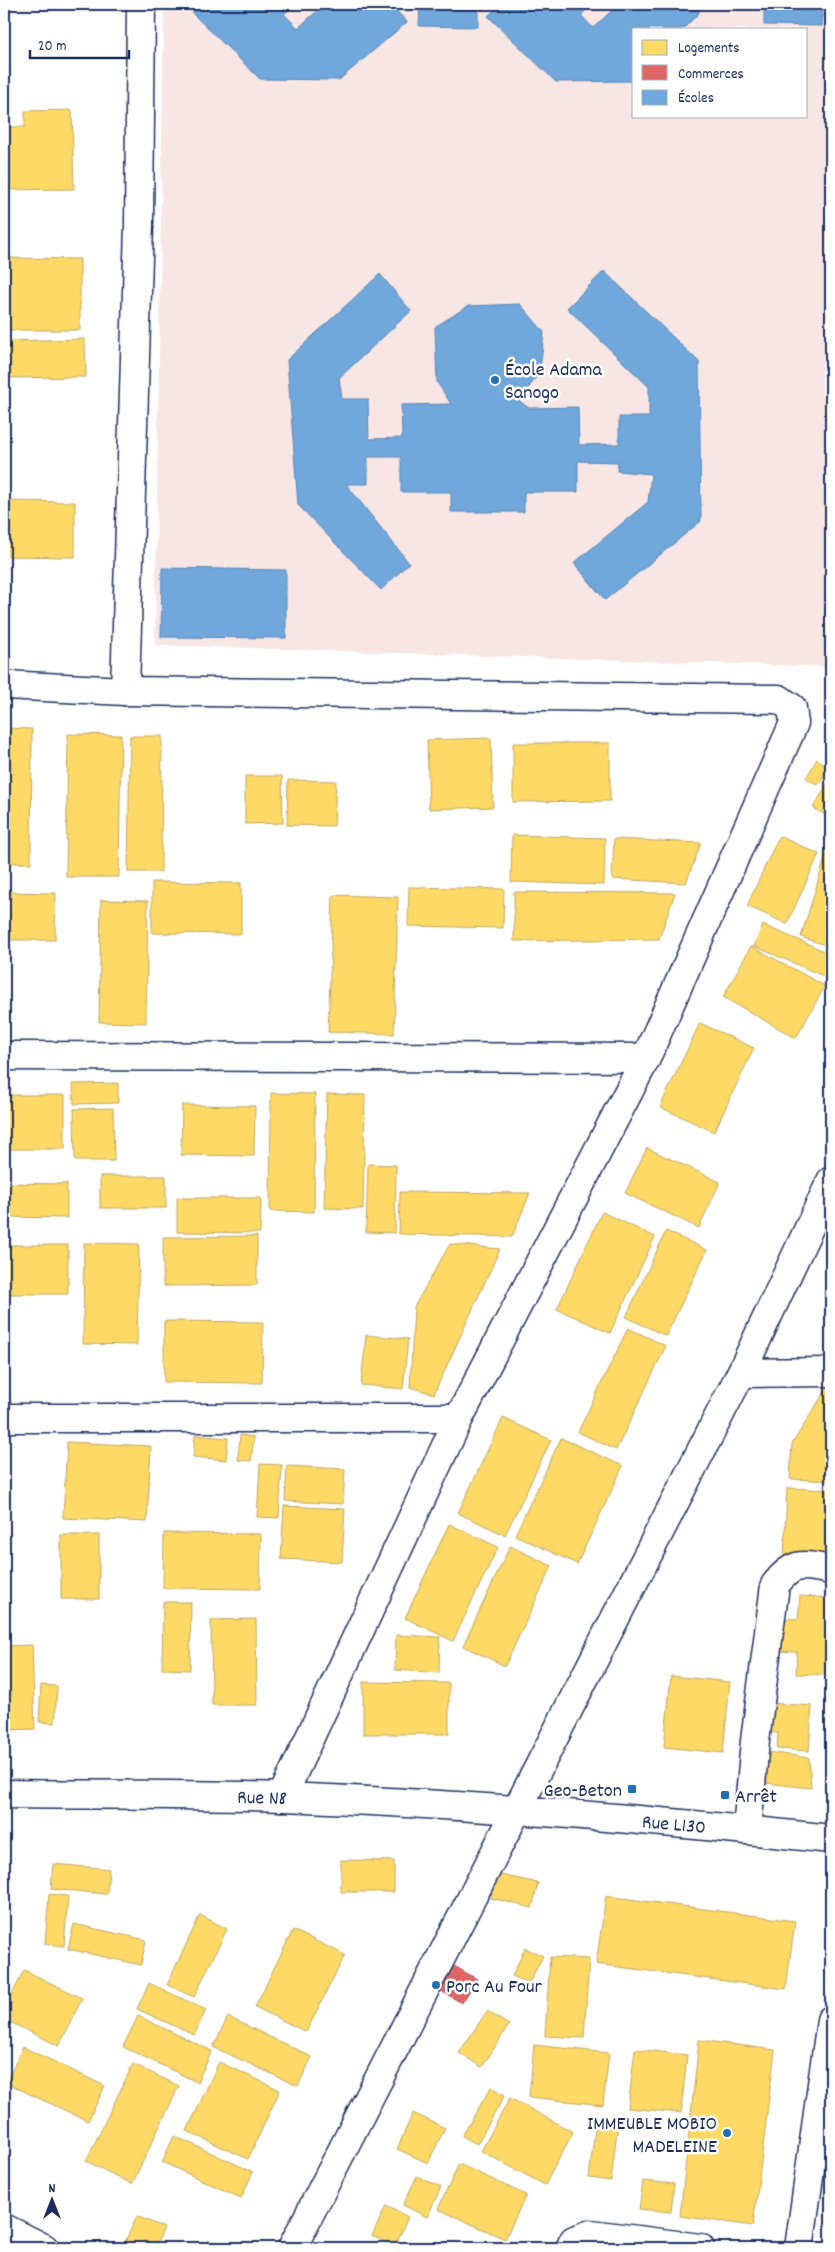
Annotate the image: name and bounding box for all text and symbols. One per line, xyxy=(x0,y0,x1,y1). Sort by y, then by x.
scale bar xyxy=(30,28,129,60)
legend xyxy=(632,28,808,118)
text: 20 m xyxy=(38,36,66,58)
text: Logements xyxy=(678,38,740,60)
text: Commerces xyxy=(678,64,744,86)
text: Écoles xyxy=(678,88,714,110)
place label: École Adama Sanogo xyxy=(505,357,603,408)
marker: École Adama Sanogo xyxy=(489,374,501,386)
place label: Geo-Beton xyxy=(544,1778,622,1806)
marker: Geo-Beton xyxy=(626,1783,638,1795)
place label: Arrêt xyxy=(735,1784,777,1812)
street label: Rue N8 xyxy=(237,1785,287,1814)
marker: Arrêt xyxy=(719,1789,731,1801)
street label: Rue L130 xyxy=(641,1809,707,1843)
place label: Porc Au Four xyxy=(446,1974,543,2002)
marker: Porc Au Four xyxy=(430,1979,442,1991)
place label: IMMEUBLE MOBIO MADELEINE xyxy=(587,2111,717,2162)
marker: IMMEUBLE MOBIO MADELEINE xyxy=(721,2127,733,2139)
north arrow xyxy=(28,2174,78,2224)
text: N xyxy=(49,2179,56,2199)

